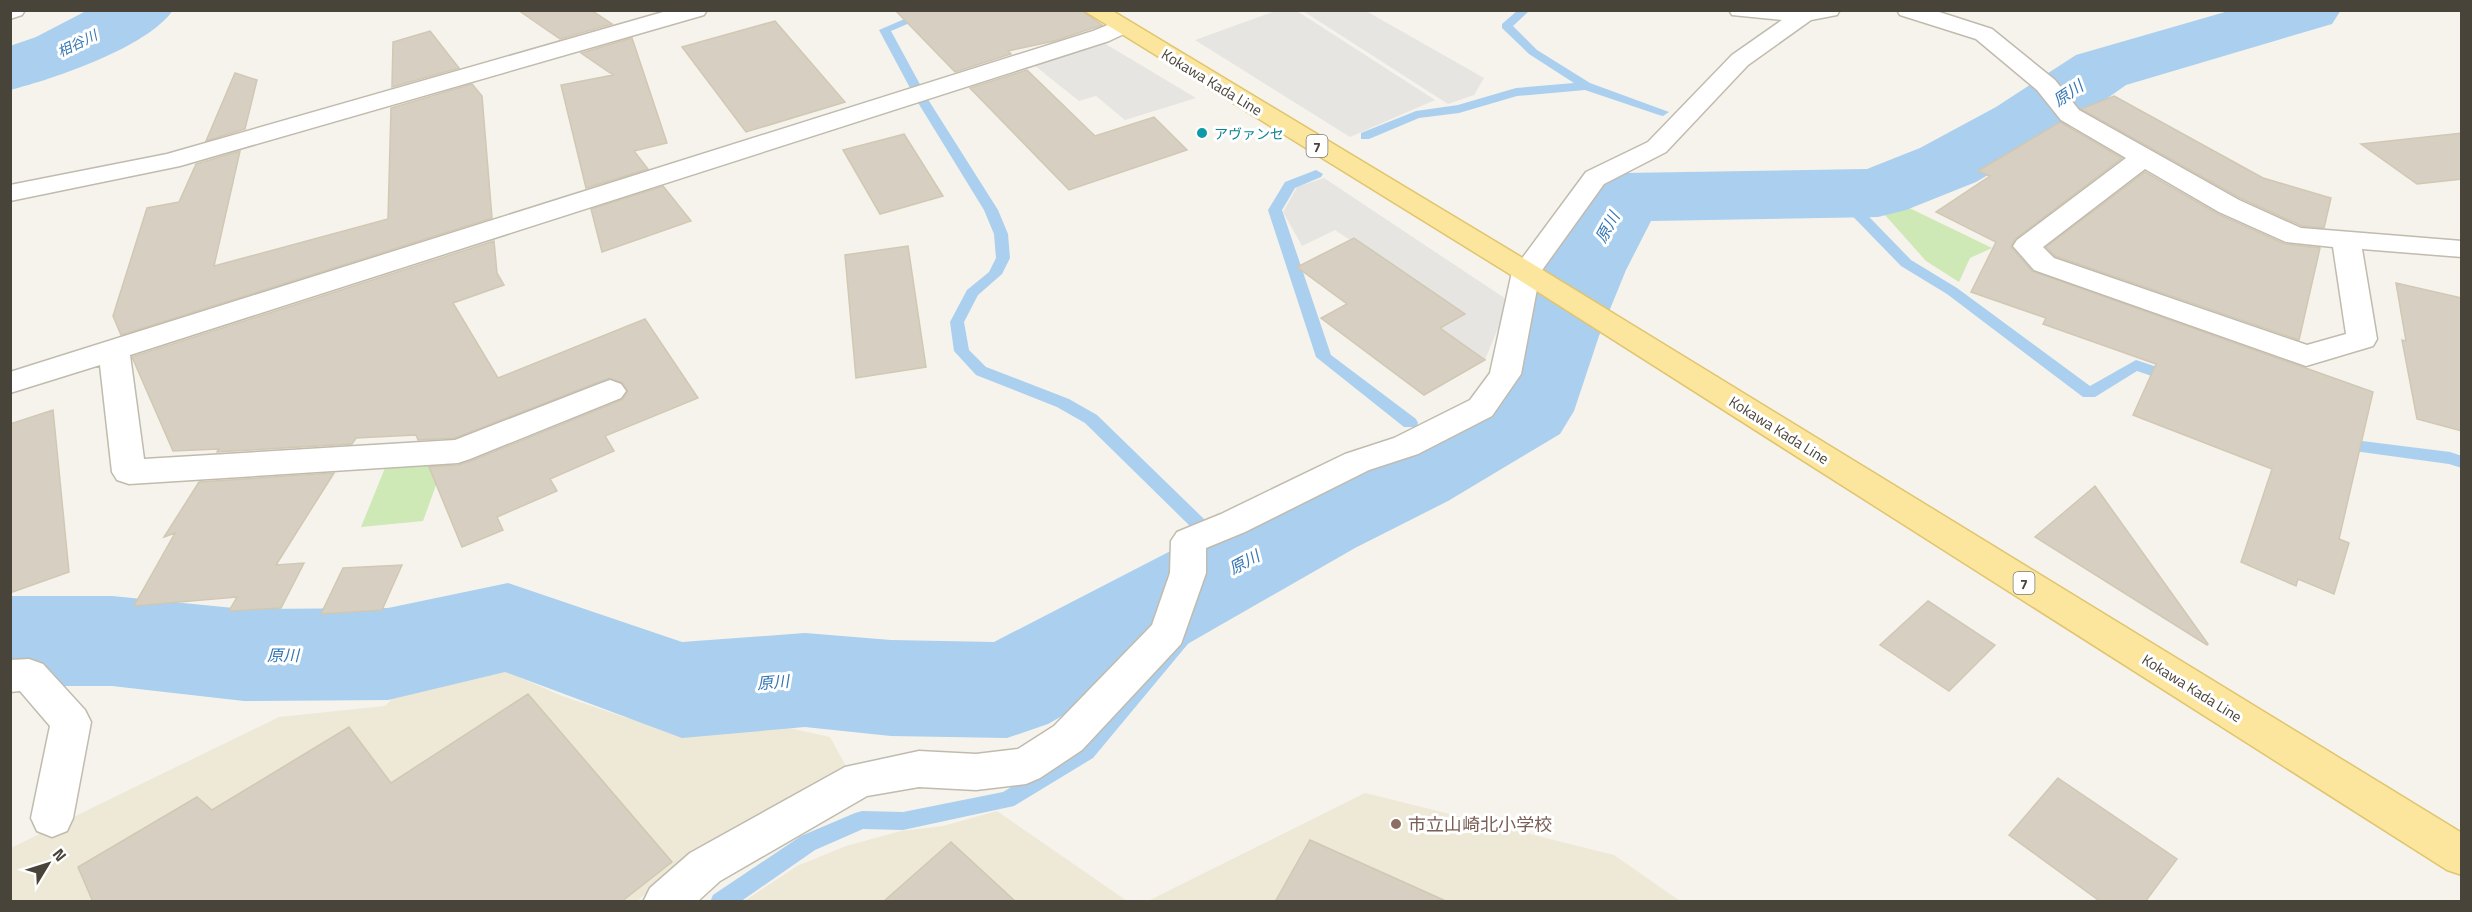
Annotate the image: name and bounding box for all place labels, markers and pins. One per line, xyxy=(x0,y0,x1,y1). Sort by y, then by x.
place label: アヴァンセ xyxy=(1214,123,1284,144)
marker: アヴァンセ xyxy=(1195,126,1209,140)
place label: 市立山崎北小学校 xyxy=(1408,811,1552,838)
marker: 市立山崎北小学校 xyxy=(1389,817,1403,831)

